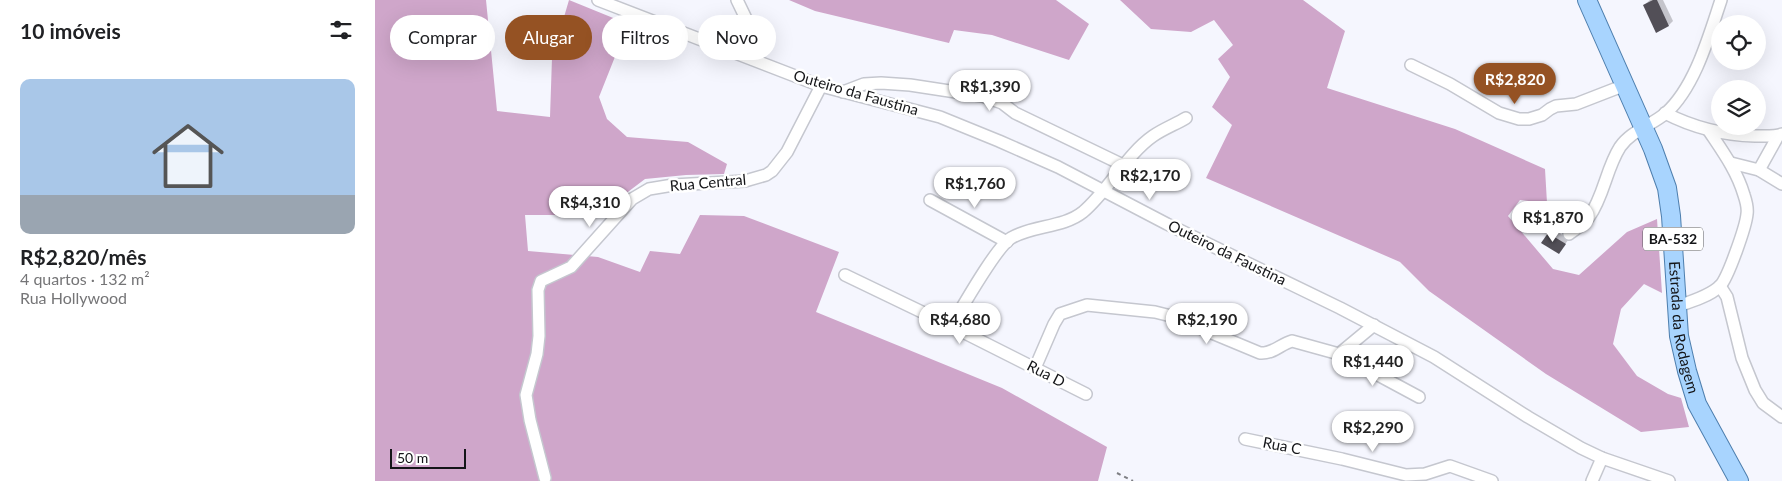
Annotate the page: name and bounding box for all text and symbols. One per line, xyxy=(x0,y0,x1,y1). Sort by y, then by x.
chip: Comprar xyxy=(390,15,495,60)
chip: Alugar xyxy=(505,15,592,60)
chip: Filtros xyxy=(602,15,688,60)
chip: Novo xyxy=(698,15,776,60)
map controls xyxy=(1711,15,1766,135)
button: locate xyxy=(1711,15,1766,70)
icon: filters xyxy=(327,16,355,44)
text: 10 imóveis xyxy=(20,18,121,43)
pin: R$2,820 xyxy=(1469,62,1561,105)
street label: Outeiro da Faustina xyxy=(792,66,921,118)
text: R$2,820 xyxy=(1485,69,1545,88)
pin: R$1,390 xyxy=(944,70,1036,112)
text: R$1,390 xyxy=(960,76,1020,95)
button: layers xyxy=(1711,80,1766,135)
icon: home xyxy=(143,111,233,201)
pin: R$2,170 xyxy=(1104,158,1196,201)
text: R$2,170 xyxy=(1120,165,1180,184)
pin: R$1,760 xyxy=(929,166,1021,209)
street label: Rua Central xyxy=(669,170,747,194)
text: R$1,760 xyxy=(945,173,1005,192)
pin: R$4,310 xyxy=(544,186,636,228)
text: R$4,310 xyxy=(560,192,620,211)
pin: R$1,870 xyxy=(1507,200,1599,243)
text: R$1,870 xyxy=(1523,207,1583,226)
street label: Outeiro da Faustina xyxy=(1165,216,1289,288)
road number: BA-532 xyxy=(1643,228,1703,250)
text: R$2,820/mês xyxy=(20,244,147,269)
street label: Estrada da Rodagem xyxy=(1666,261,1703,395)
text: 4 quartos · 132 m² xyxy=(20,269,150,288)
text: Rua Hollywood xyxy=(20,288,127,307)
pin: R$4,680 xyxy=(914,302,1006,345)
pin: R$2,190 xyxy=(1161,302,1253,345)
text: R$4,680 xyxy=(930,309,990,328)
text: R$2,190 xyxy=(1177,309,1237,328)
pin: R$1,440 xyxy=(1327,344,1419,387)
text: R$1,440 xyxy=(1343,351,1403,370)
street label: Rua D xyxy=(1024,356,1068,390)
pin: R$2,290 xyxy=(1327,410,1419,453)
text: R$2,290 xyxy=(1343,417,1403,436)
street label: Rua C xyxy=(1261,432,1303,458)
scale bar xyxy=(390,446,466,469)
text: 50 m xyxy=(397,449,428,466)

